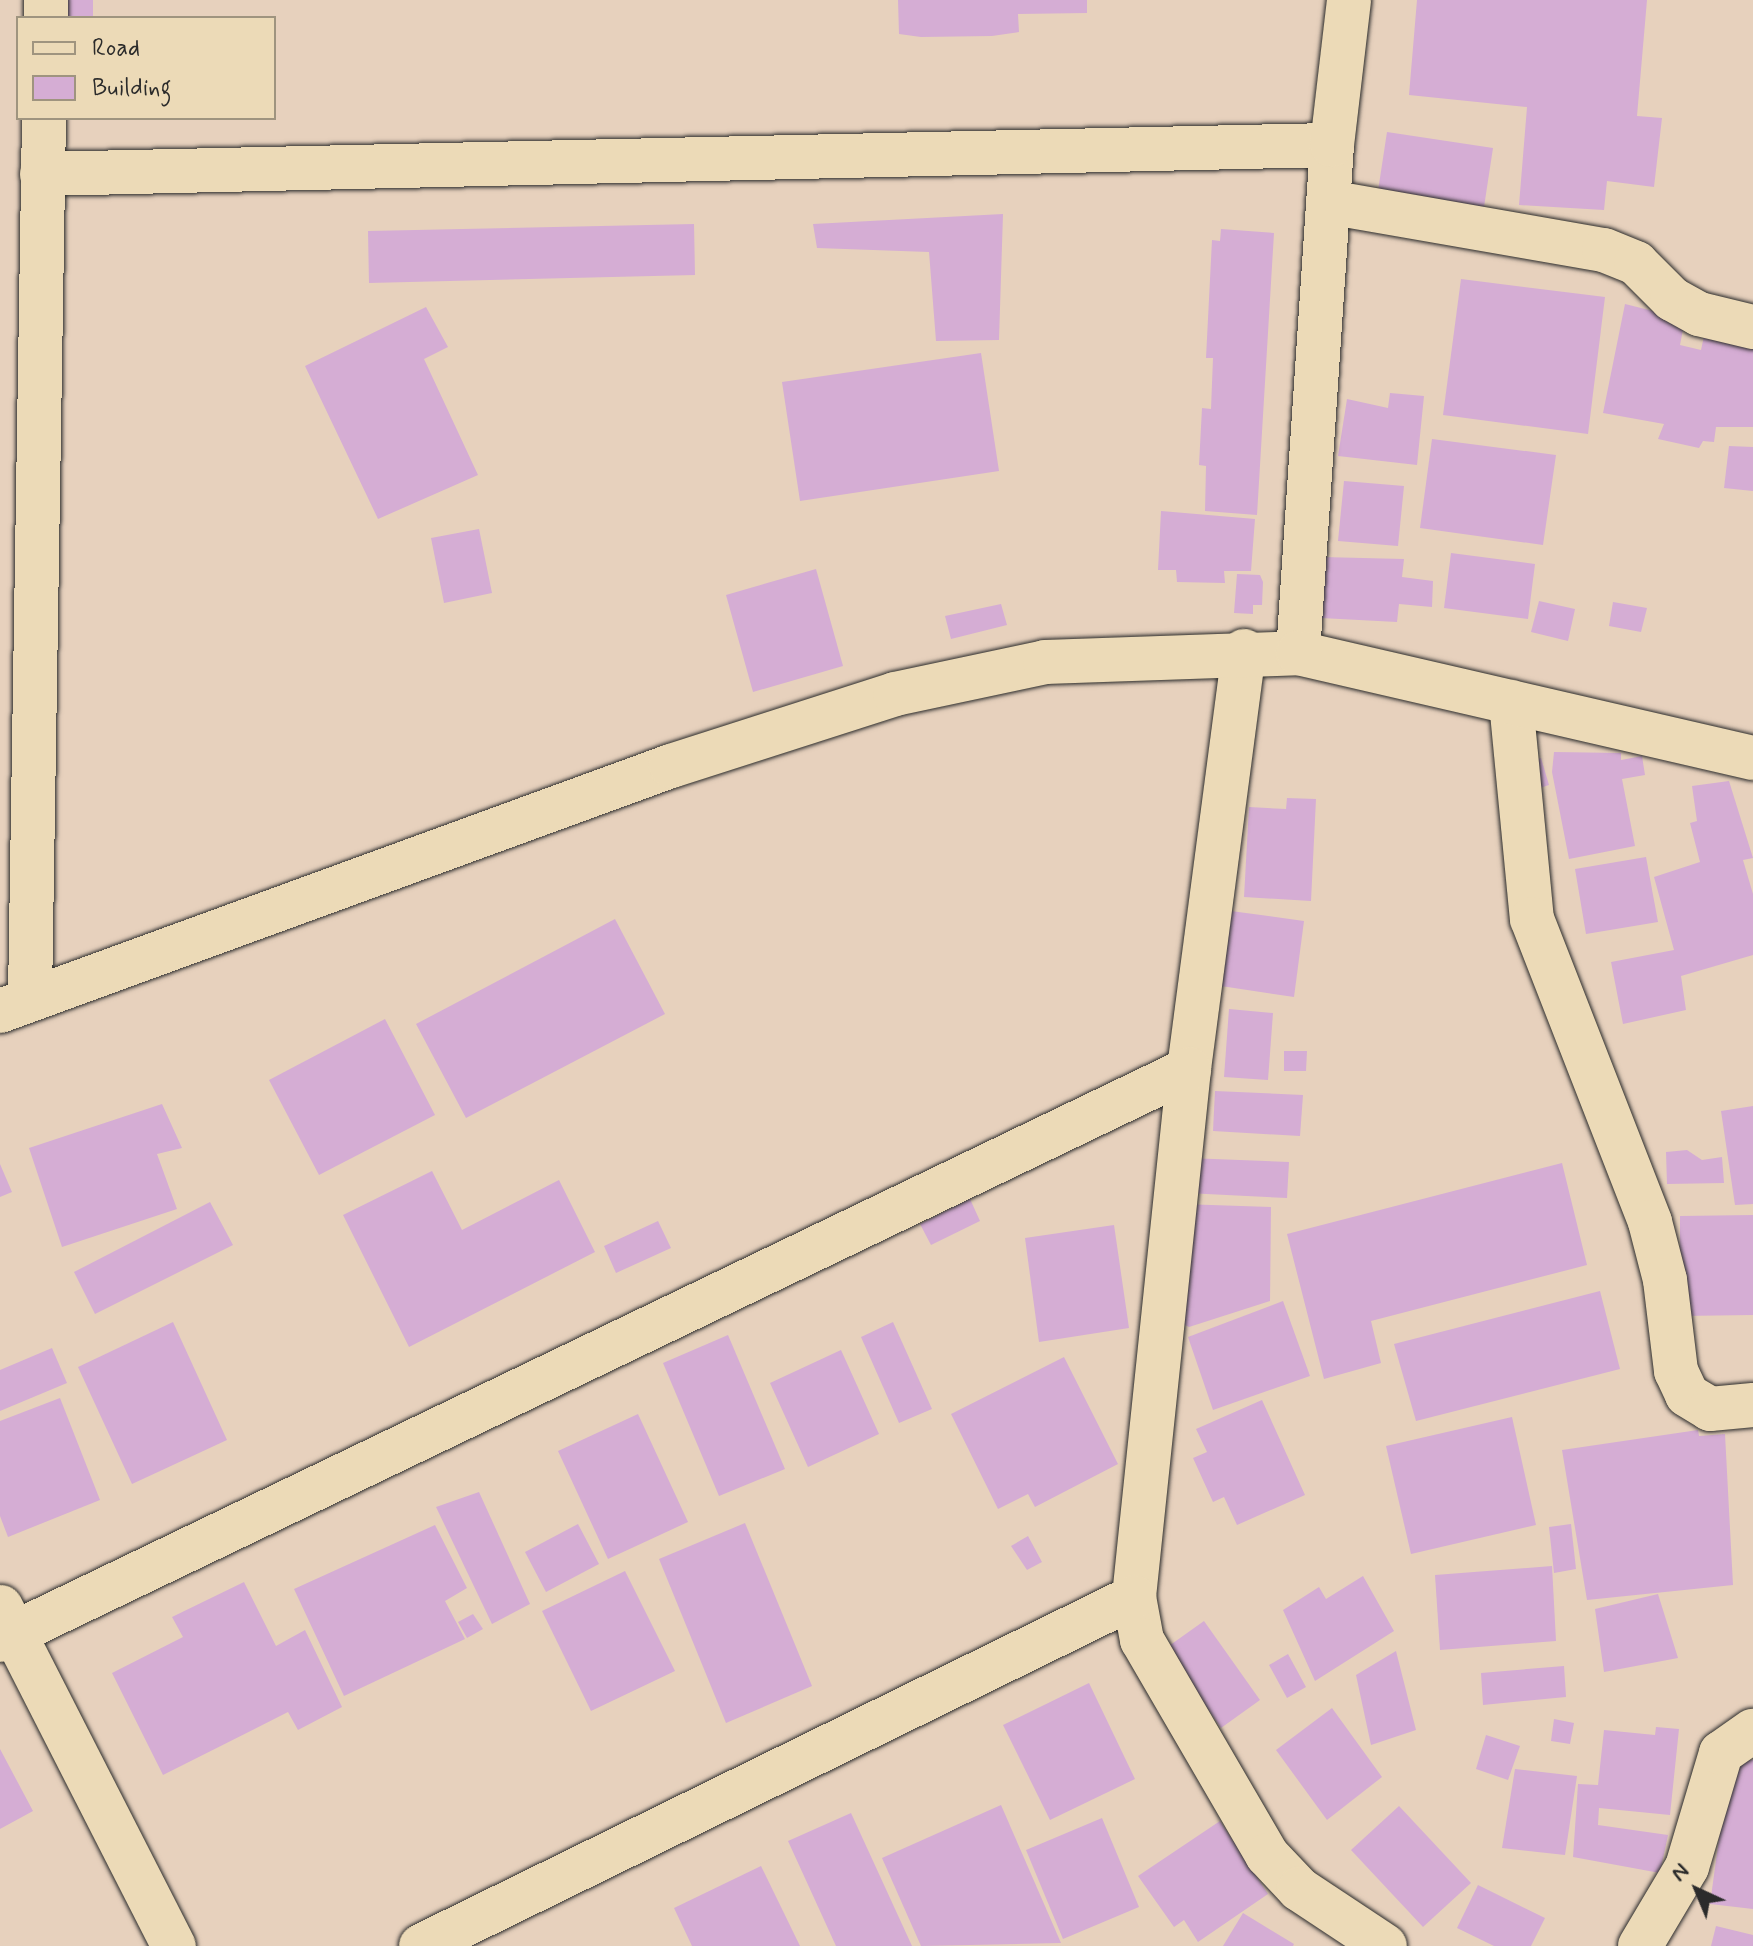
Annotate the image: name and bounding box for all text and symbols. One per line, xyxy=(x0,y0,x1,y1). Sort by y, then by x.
legend xyxy=(16,16,276,120)
text: Road xyxy=(92,33,140,64)
text: Building xyxy=(92,73,172,104)
north arrow xyxy=(1657,1850,1737,1930)
text: N xyxy=(1665,1858,1695,1888)

